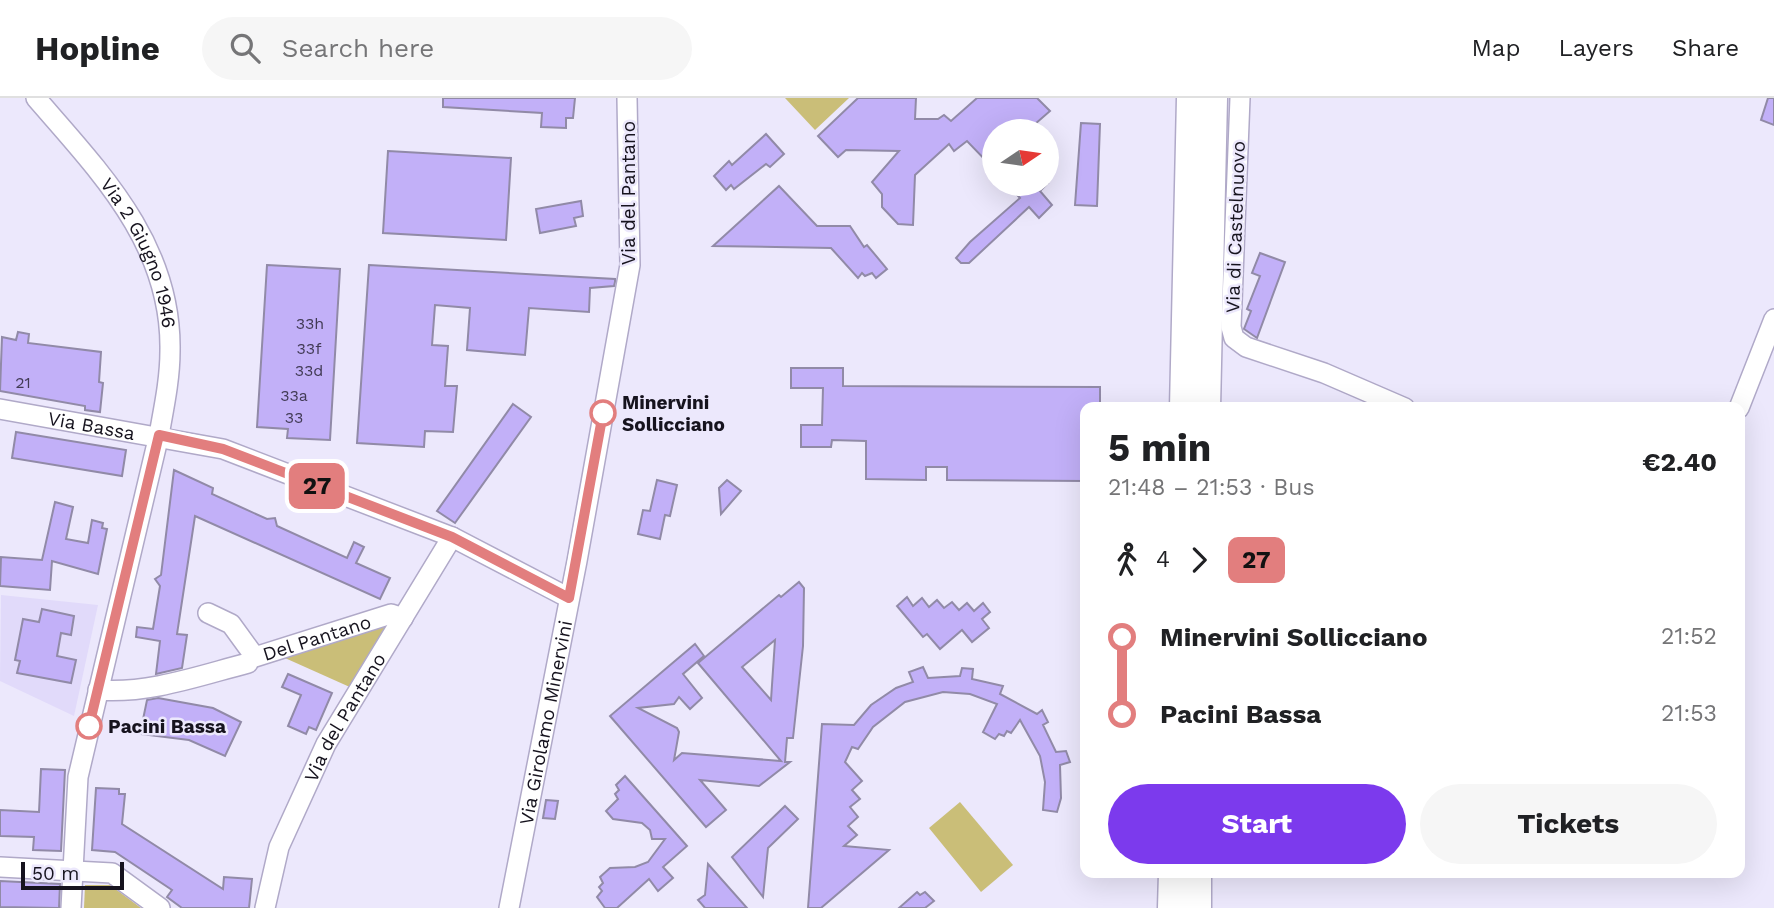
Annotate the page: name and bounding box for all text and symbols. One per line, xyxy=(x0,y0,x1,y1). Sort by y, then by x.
search box xyxy=(202,17,692,80)
text: Hopline xyxy=(35,29,160,68)
icon: search xyxy=(226,29,264,67)
text: Search here xyxy=(282,33,434,63)
text: Map xyxy=(1472,34,1520,62)
text: Layers xyxy=(1558,34,1634,62)
text: Share xyxy=(1672,34,1739,62)
north arrow xyxy=(982,119,1059,196)
map controls xyxy=(982,119,1059,196)
street label: Via del Pantano xyxy=(617,121,640,265)
street label: Via di Castelnuovo xyxy=(1221,141,1250,314)
street label: Via 2 Giugno 1946 xyxy=(95,173,180,329)
house number: 33h xyxy=(296,314,324,333)
house number: 33f xyxy=(297,339,322,358)
house number: 33d xyxy=(295,361,323,380)
house number: 21 xyxy=(15,373,31,392)
house number: 33a xyxy=(280,386,308,405)
place label: Minervini Sollicciano xyxy=(622,391,725,436)
marker: Minervini Sollicciano xyxy=(590,400,616,426)
street label: Via Bassa xyxy=(46,407,137,445)
house number: 33 xyxy=(285,408,303,427)
text: 5 min xyxy=(1108,426,1211,470)
text: €2.40 xyxy=(1642,447,1717,477)
line badge: 27 xyxy=(286,463,348,509)
text: 27 xyxy=(303,472,331,500)
text: 21:48 – 21:53 · Bus xyxy=(1108,474,1315,501)
icon: walk xyxy=(1108,541,1146,579)
icon: forward xyxy=(1180,541,1218,579)
text: 4 xyxy=(1156,546,1170,573)
text: 27 xyxy=(1242,546,1271,574)
street label: Del Pantano xyxy=(260,610,374,666)
street label: Via Girolamo Minervini xyxy=(515,618,577,827)
text: Minervini Sollicciano xyxy=(1160,622,1428,652)
text: 21:52 xyxy=(1661,623,1717,650)
street label: Via del Pantano xyxy=(299,649,391,785)
text: Pacini Bassa xyxy=(1160,699,1321,729)
text: 21:53 xyxy=(1661,700,1717,727)
marker: Pacini Bassa xyxy=(76,713,102,739)
place label: Pacini Bassa xyxy=(108,715,226,738)
button: Start xyxy=(1108,784,1406,864)
button: Tickets xyxy=(1420,784,1717,864)
scale bar xyxy=(21,859,124,891)
text: 50 m xyxy=(32,862,79,885)

